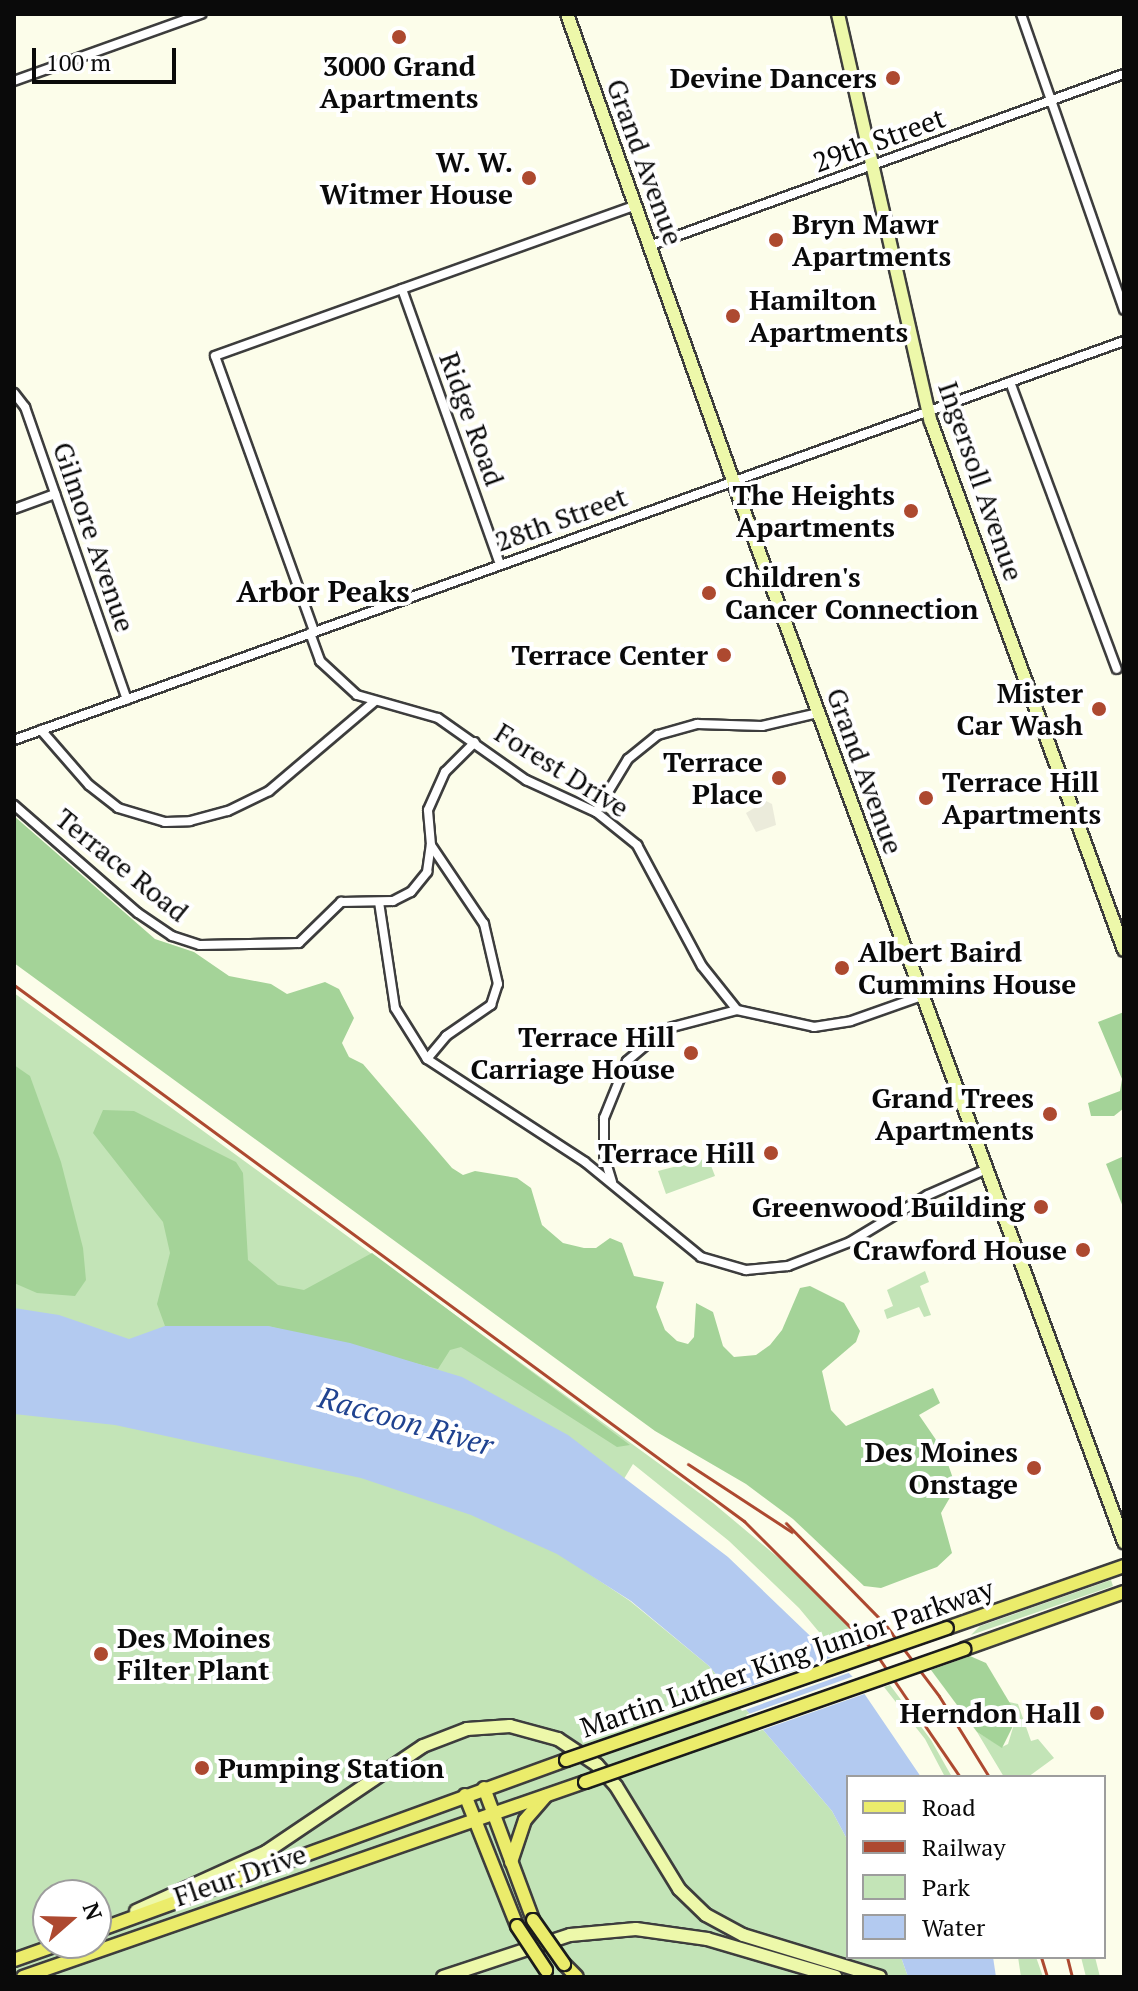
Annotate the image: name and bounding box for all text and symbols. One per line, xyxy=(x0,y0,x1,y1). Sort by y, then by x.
marker: 3000 Grand Apartments xyxy=(390,28,408,46)
scale bar xyxy=(36,32,180,82)
text: 100 m xyxy=(46,46,111,78)
place label: 3000 Grand Apartments xyxy=(319,49,479,115)
place label: Devine Dancers xyxy=(670,61,877,95)
marker: Devine Dancers xyxy=(884,69,902,87)
street label: Grand Avenue xyxy=(599,74,691,250)
street label: 29th Street xyxy=(808,101,950,179)
place label: W. W. Witmer House xyxy=(320,145,513,211)
marker: W. W. Witmer House xyxy=(520,169,538,187)
place label: Bryn Mawr Apartments xyxy=(792,207,951,273)
marker: Bryn Mawr Apartments xyxy=(767,231,785,249)
place label: Hamilton Apartments xyxy=(749,283,908,349)
marker: Hamilton Apartments xyxy=(724,307,742,325)
street label: Ridge Road xyxy=(432,348,512,490)
street label: Ingersoll Avenue xyxy=(931,377,1031,585)
street label: Gilmore Avenue xyxy=(46,437,142,637)
place label: The Heights Apartments xyxy=(732,478,895,544)
street label: 28th Street xyxy=(490,480,632,558)
marker: The Heights Apartments xyxy=(902,502,920,520)
place label: Children's Cancer Connection xyxy=(725,560,978,626)
district label: Arbor Peaks xyxy=(236,573,410,609)
marker: Children's Cancer Connection xyxy=(700,584,718,602)
place label: Terrace Center xyxy=(511,638,708,672)
marker: Terrace Center xyxy=(715,646,733,664)
place label: Mister Car Wash xyxy=(956,676,1083,742)
street label: Grand Avenue xyxy=(819,683,911,859)
marker: Mister Car Wash xyxy=(1090,700,1108,718)
street label: Forest Drive xyxy=(489,716,635,824)
place label: Terrace Place xyxy=(663,745,763,811)
place label: Terrace Hill Apartments xyxy=(942,765,1101,831)
marker: Terrace Place xyxy=(770,769,788,787)
marker: Terrace Hill Apartments xyxy=(917,789,935,807)
street label: Terrace Road xyxy=(49,801,195,929)
place label: Albert Baird Cummins House xyxy=(858,935,1076,1001)
marker: Albert Baird Cummins House xyxy=(833,959,851,977)
place label: Terrace Hill Carriage House xyxy=(470,1020,675,1086)
marker: Terrace Hill Carriage House xyxy=(682,1044,700,1062)
place label: Grand Trees Apartments xyxy=(871,1081,1034,1147)
marker: Grand Trees Apartments xyxy=(1041,1105,1059,1123)
place label: Terrace Hill xyxy=(598,1136,755,1170)
marker: Terrace Hill xyxy=(762,1144,780,1162)
place label: Greenwood Building xyxy=(752,1190,1025,1224)
marker: Greenwood Building xyxy=(1032,1198,1050,1216)
place label: Crawford House xyxy=(853,1233,1067,1267)
marker: Crawford House xyxy=(1074,1241,1092,1259)
water label: Raccoon River xyxy=(315,1379,497,1463)
place label: Des Moines Onstage xyxy=(864,1435,1018,1501)
marker: Des Moines Onstage xyxy=(1025,1459,1043,1477)
street label: Martin Luther King Junior Parkway xyxy=(576,1571,998,1745)
place label: Des Moines Filter Plant xyxy=(117,1621,271,1687)
marker: Des Moines Filter Plant xyxy=(92,1645,110,1663)
place label: Herndon Hall xyxy=(900,1696,1081,1730)
marker: Herndon Hall xyxy=(1088,1704,1106,1722)
place label: Pumping Station xyxy=(218,1751,444,1785)
marker: Pumping Station xyxy=(193,1759,211,1777)
legend xyxy=(846,1775,1106,1959)
text: Road xyxy=(922,1791,976,1823)
text: Railway xyxy=(922,1831,1006,1863)
street label: Fleur Drive xyxy=(169,1837,311,1913)
text: Park xyxy=(922,1871,970,1903)
north arrow xyxy=(32,1879,112,1959)
text: N xyxy=(77,1899,110,1924)
text: Water xyxy=(922,1911,985,1943)

